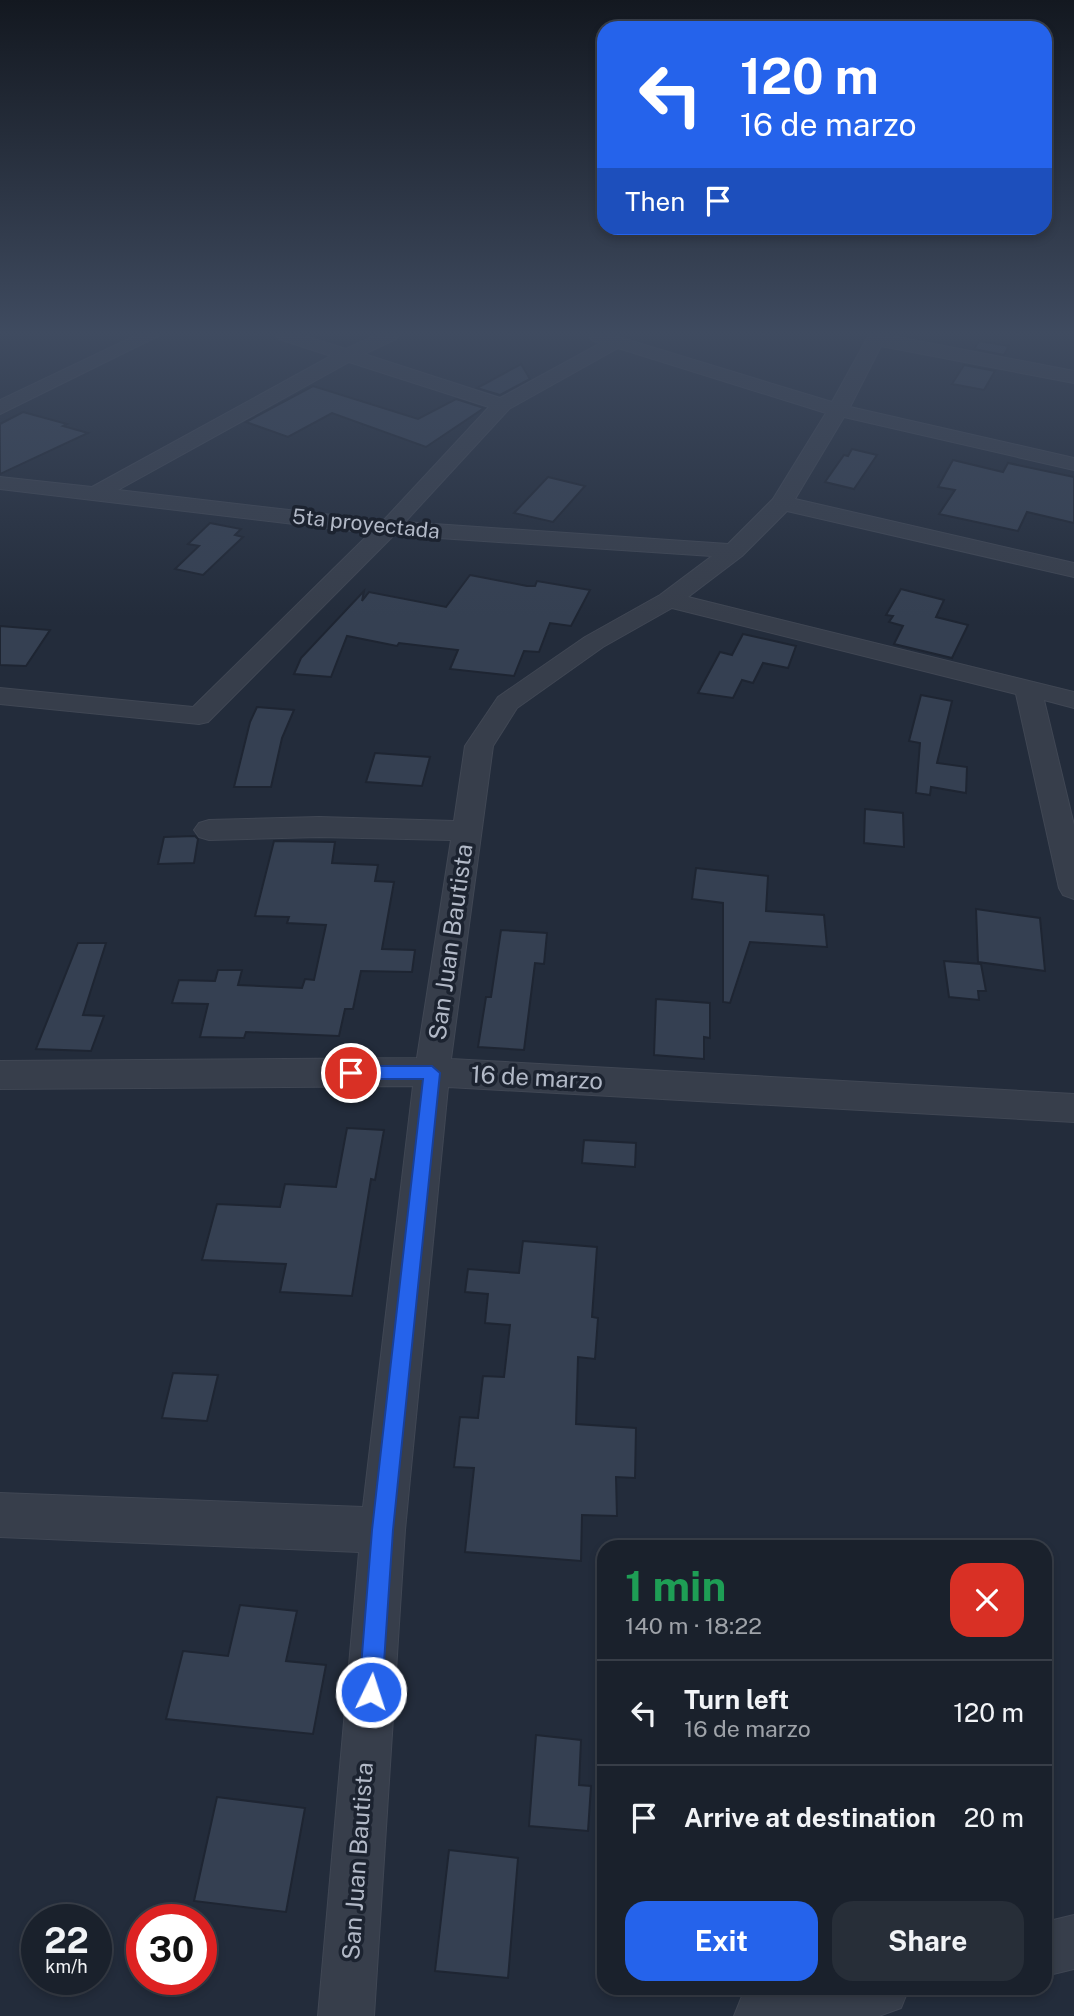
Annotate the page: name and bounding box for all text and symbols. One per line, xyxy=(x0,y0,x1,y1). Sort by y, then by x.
text: 120 m xyxy=(740,47,879,105)
icon: left xyxy=(625,49,716,140)
text: 16 de marzo xyxy=(740,106,917,143)
icon: arrive xyxy=(699,182,737,220)
text: Then xyxy=(625,186,685,217)
street label: 5ta proyectada xyxy=(291,503,441,544)
street label: San Juan Bautista xyxy=(422,842,478,1042)
pin xyxy=(321,1043,381,1103)
icon: arrive xyxy=(332,1054,370,1092)
street label: 16 de marzo xyxy=(470,1060,604,1094)
text: 1 min xyxy=(625,1561,726,1610)
button: close xyxy=(950,1563,1024,1637)
text: 140 m · 18:22 xyxy=(625,1612,762,1639)
position arrow xyxy=(334,1655,408,1729)
text: Turn left xyxy=(684,1684,789,1715)
icon: left xyxy=(625,1694,663,1732)
text: 120 m xyxy=(953,1697,1024,1728)
text: 16 de marzo xyxy=(684,1715,811,1742)
street label: San Juan Bautista xyxy=(336,1761,378,1961)
icon: arrive xyxy=(625,1799,663,1837)
text: Arrive at destination xyxy=(684,1802,936,1833)
text: 20 m xyxy=(964,1802,1024,1833)
button: Exit xyxy=(625,1901,818,1981)
button: Share xyxy=(832,1901,1024,1981)
speed limit sign: 30 xyxy=(126,1904,217,1995)
text: 22 xyxy=(44,1920,89,1961)
text: km/h xyxy=(45,1956,88,1977)

